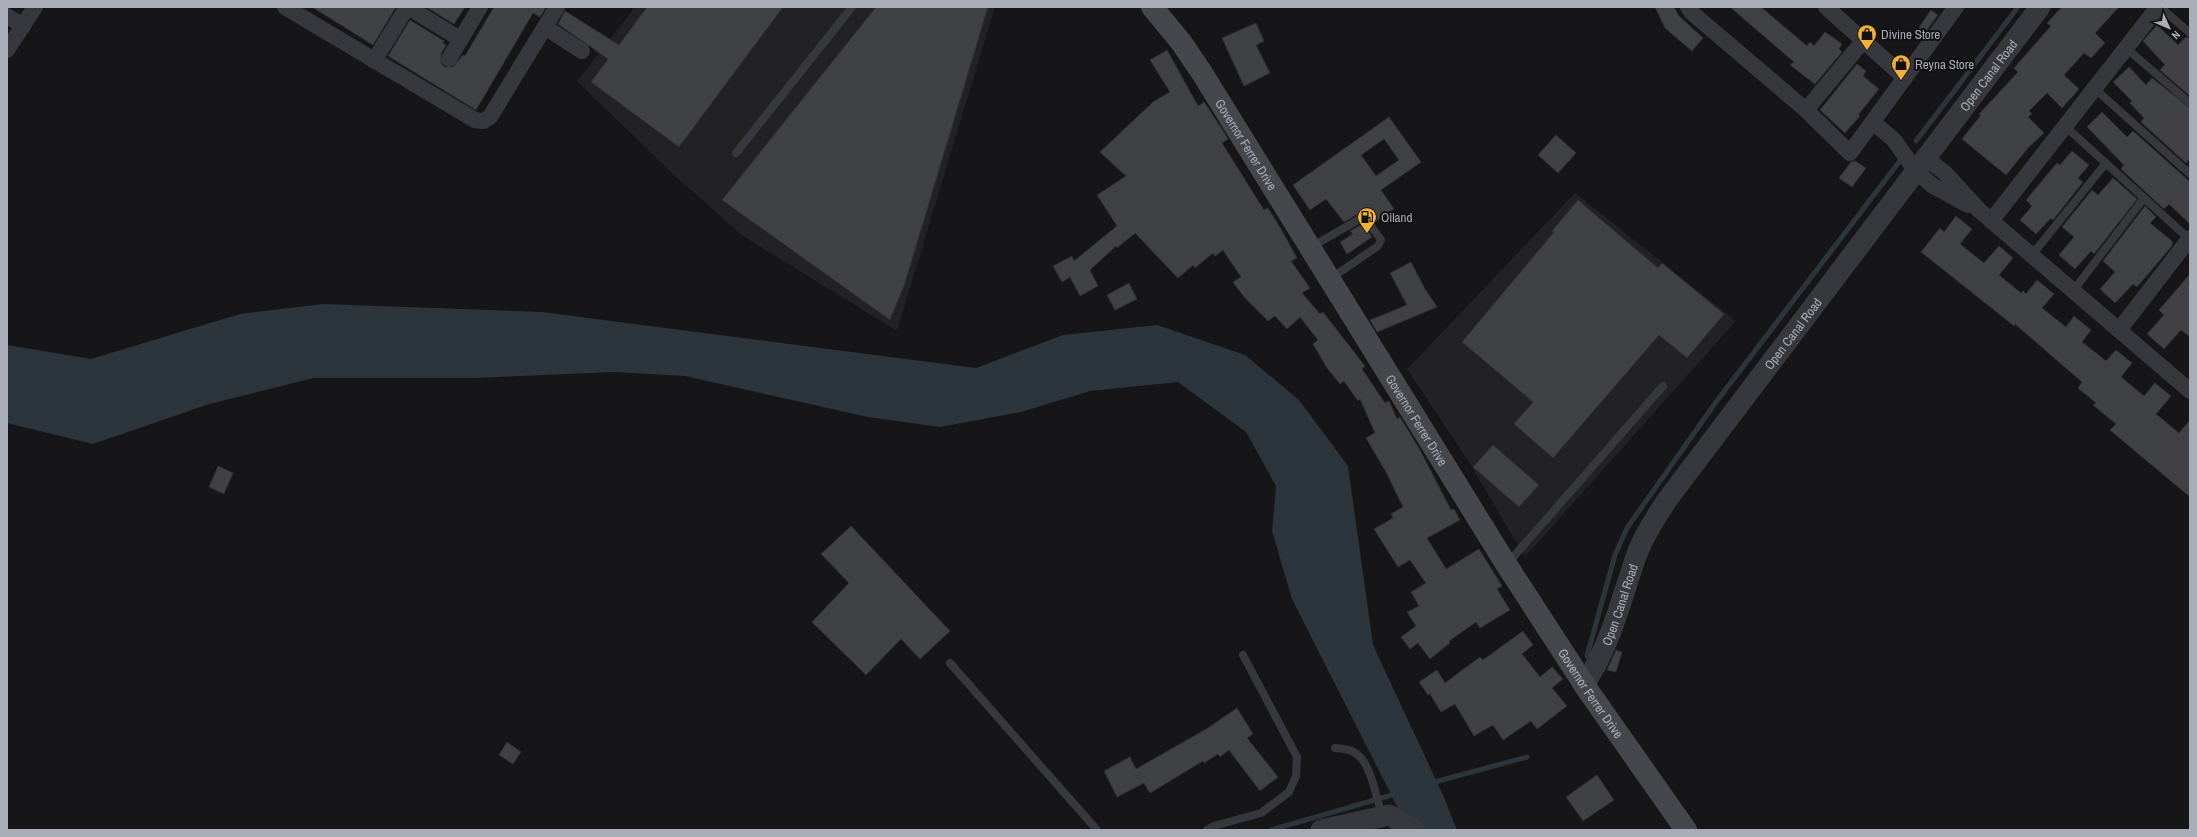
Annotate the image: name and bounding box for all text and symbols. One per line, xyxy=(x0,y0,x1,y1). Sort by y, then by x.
north arrow xyxy=(2149,8,2189,48)
shop icon: Divine Store xyxy=(1856,23,1878,51)
place label: Divine Store xyxy=(1881,26,1940,43)
text: N xyxy=(2169,28,2183,42)
street label: Open Canal Road xyxy=(1956,36,2021,115)
shop icon: Reyna Store xyxy=(1890,53,1912,81)
place label: Reyna Store xyxy=(1915,56,1974,73)
street label: Governor Ferrer Drive xyxy=(1211,96,1281,194)
fuel station icon: Oiland xyxy=(1356,206,1378,234)
place label: Oiland xyxy=(1381,209,1412,226)
street label: Open Canal Road xyxy=(1761,295,1826,373)
street label: Governor Ferrer Drive xyxy=(1382,371,1451,469)
street label: Open Canal Road xyxy=(1598,562,1642,648)
street label: Governor Ferrer Drive xyxy=(1554,646,1627,742)

